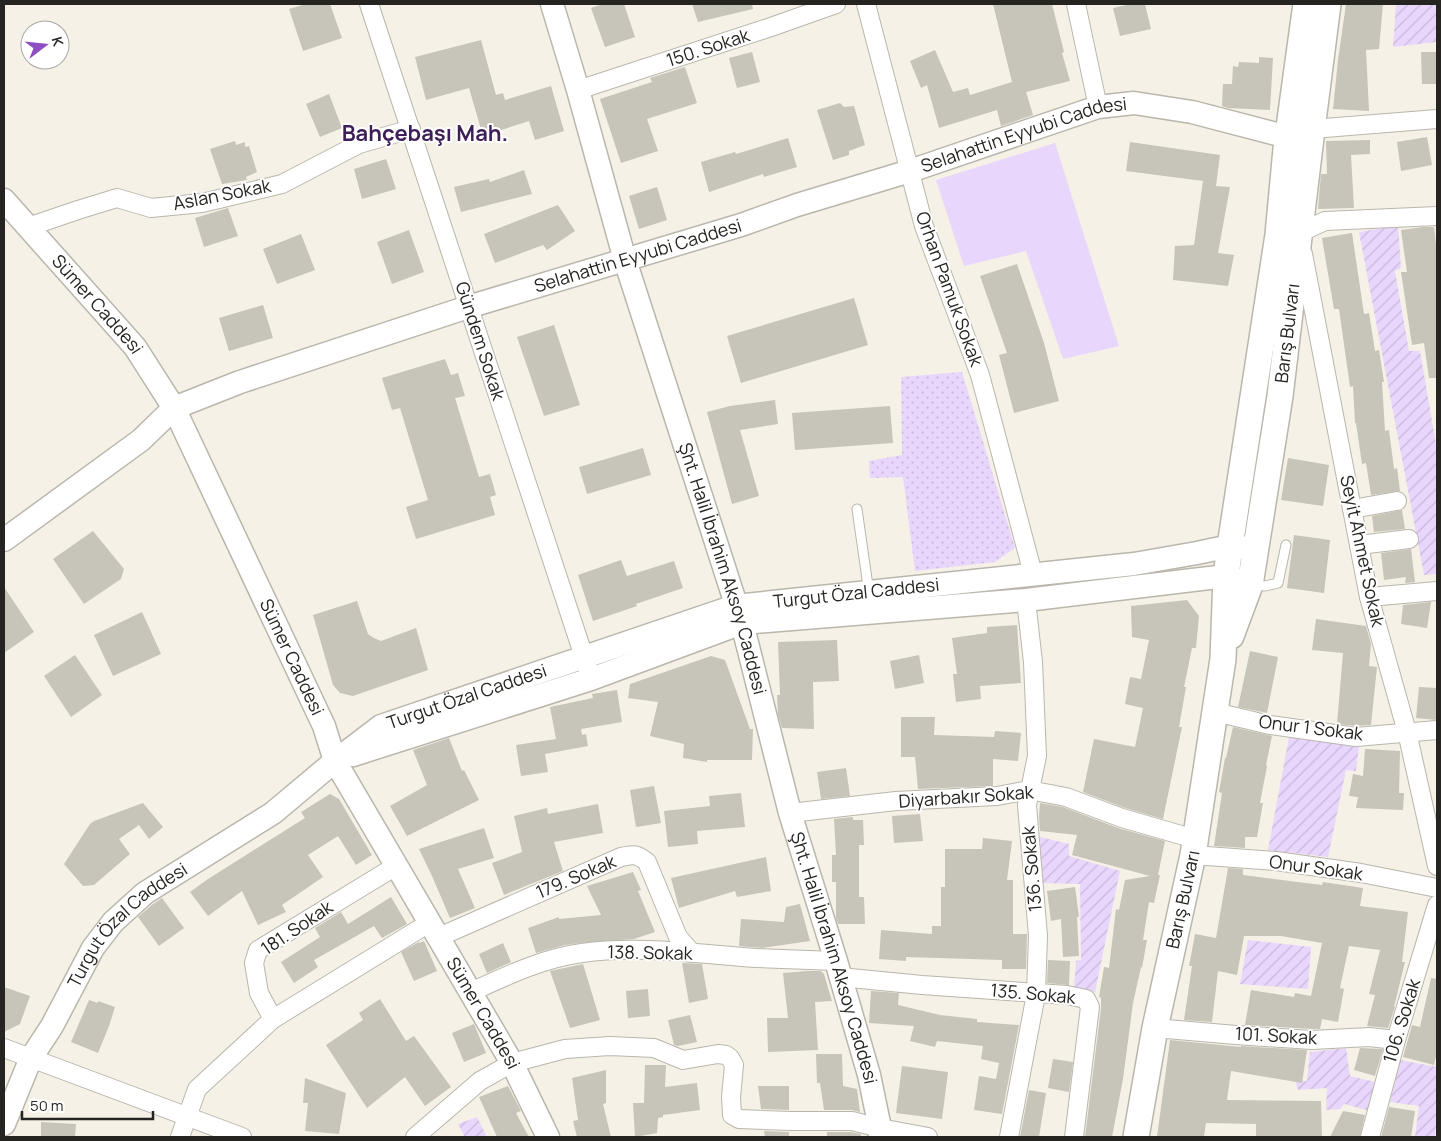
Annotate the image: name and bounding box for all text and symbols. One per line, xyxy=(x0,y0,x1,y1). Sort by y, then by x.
north arrow xyxy=(20,20,70,70)
street label: 150. Sokak xyxy=(663,22,753,72)
text: K xyxy=(48,34,69,49)
street label: Selahattin Eyyubi Caddesi xyxy=(917,91,1128,177)
district label: Bahçebaşı Mah. xyxy=(342,118,508,148)
street label: Aslan Sokak xyxy=(171,173,274,215)
street label: Orhan Pamuk Sokak xyxy=(911,208,989,370)
street label: Selahattin Eyyubi Caddesi xyxy=(531,213,744,297)
street label: Sümer Caddesi xyxy=(47,249,149,358)
street label: Gündem Sokak xyxy=(450,278,512,404)
street label: Barış Bulvarı xyxy=(1269,282,1304,384)
street label: Şht. Halil İbrahim Aksoy Caddesi xyxy=(674,440,773,697)
street label: Seyit Ahmet Sokak xyxy=(1335,473,1391,630)
street label: Turgut Özal Caddesi xyxy=(772,572,940,613)
street label: Sümer Caddesi xyxy=(255,595,330,719)
street label: Turgut Özal Caddesi xyxy=(384,658,550,734)
street label: Onur 1 Sokak xyxy=(1258,709,1366,745)
street label: Diyarbakır Sokak xyxy=(898,779,1035,813)
street label: 136. Sokak xyxy=(1015,824,1047,913)
street label: Şht. Halil İbrahim Aksoy Caddesi xyxy=(786,829,884,1086)
street label: 179. Sokak xyxy=(532,848,620,904)
street label: Barış Bulvarı xyxy=(1160,849,1205,951)
street label: Onur Sokak xyxy=(1268,849,1365,886)
street label: Turgut Özal Caddesi xyxy=(61,857,191,991)
street label: 181. Sokak xyxy=(256,894,338,960)
street label: 138. Sokak xyxy=(607,939,694,965)
street label: Sümer Caddesi xyxy=(441,952,526,1073)
street label: 106. Sokak xyxy=(1377,975,1426,1066)
street label: 135. Sokak xyxy=(990,977,1078,1009)
street label: 101. Sokak xyxy=(1234,1021,1319,1049)
scale bar xyxy=(22,1088,154,1120)
text: 50 m xyxy=(30,1095,64,1116)

